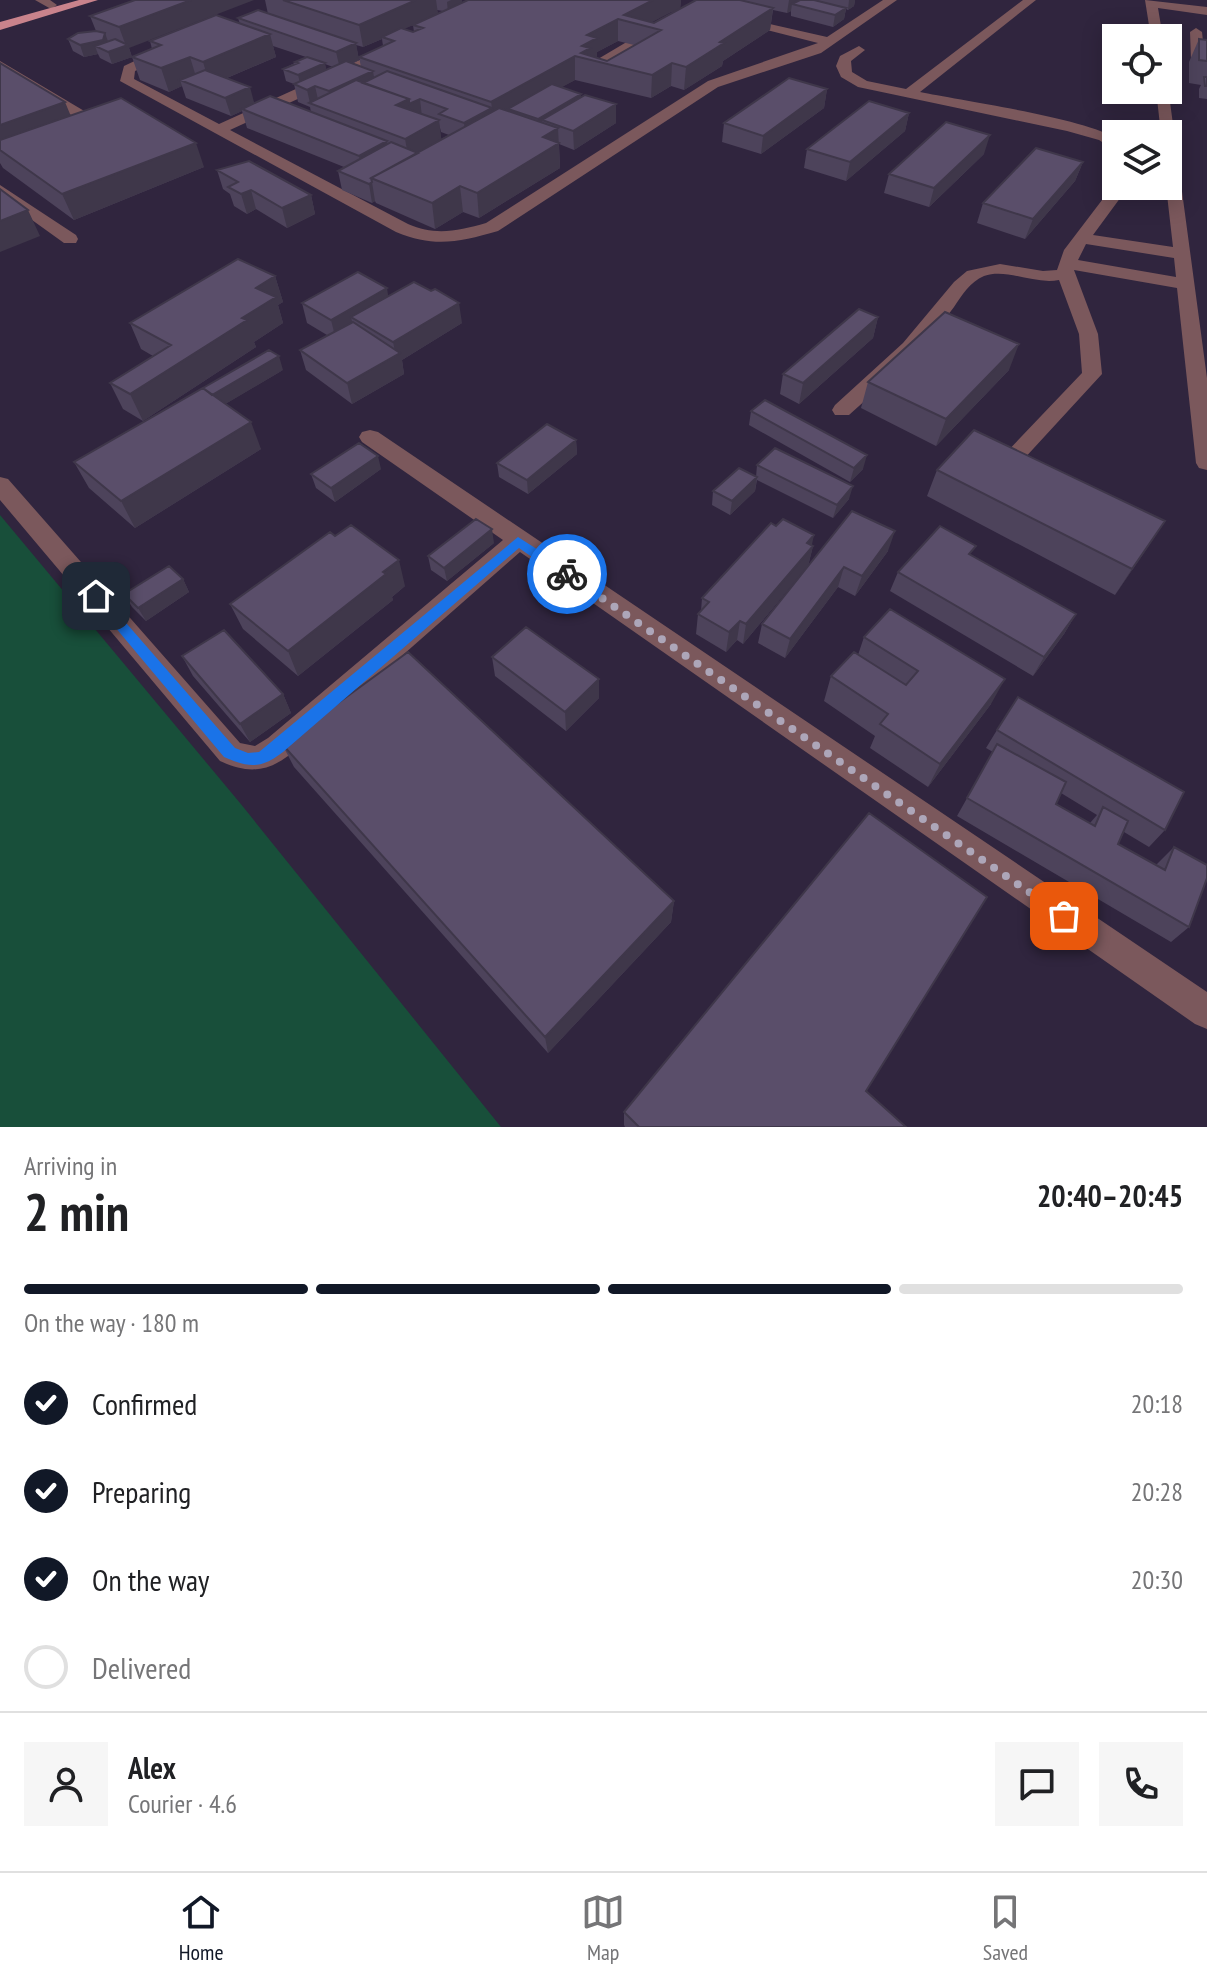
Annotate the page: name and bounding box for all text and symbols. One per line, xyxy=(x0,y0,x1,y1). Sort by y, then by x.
map controls xyxy=(1102,24,1182,200)
button: locate xyxy=(1102,24,1182,104)
button: layers xyxy=(1102,120,1182,200)
courier xyxy=(527,534,607,614)
icon: bike xyxy=(545,552,589,596)
pin xyxy=(62,562,130,630)
icon: home xyxy=(74,574,118,618)
pin xyxy=(1030,882,1098,950)
icon: bag xyxy=(1042,894,1086,938)
text: Arriving in xyxy=(24,1149,117,1182)
text: 20:40–20:45 xyxy=(1037,1176,1183,1215)
text: 2 min xyxy=(24,1178,129,1245)
text: On the way · 180 m xyxy=(24,1306,199,1339)
icon: check xyxy=(24,1381,68,1425)
text: Confirmed xyxy=(92,1384,197,1423)
text: 20:18 xyxy=(1131,1387,1183,1420)
icon: check xyxy=(24,1469,68,1513)
text: Preparing xyxy=(92,1472,191,1511)
text: 20:28 xyxy=(1131,1475,1183,1508)
icon: check xyxy=(24,1557,68,1601)
text: On the way xyxy=(92,1560,209,1599)
text: 20:30 xyxy=(1131,1563,1183,1596)
text: Delivered xyxy=(92,1648,191,1687)
button: person xyxy=(24,1742,108,1826)
button: chat xyxy=(995,1742,1079,1826)
button: phone xyxy=(1099,1742,1183,1826)
text: Alex xyxy=(128,1748,176,1787)
text: Courier · 4.6 xyxy=(128,1787,237,1820)
tab: Home xyxy=(179,1890,224,1966)
tab: Map xyxy=(581,1890,625,1966)
tab: Saved xyxy=(983,1890,1028,1966)

